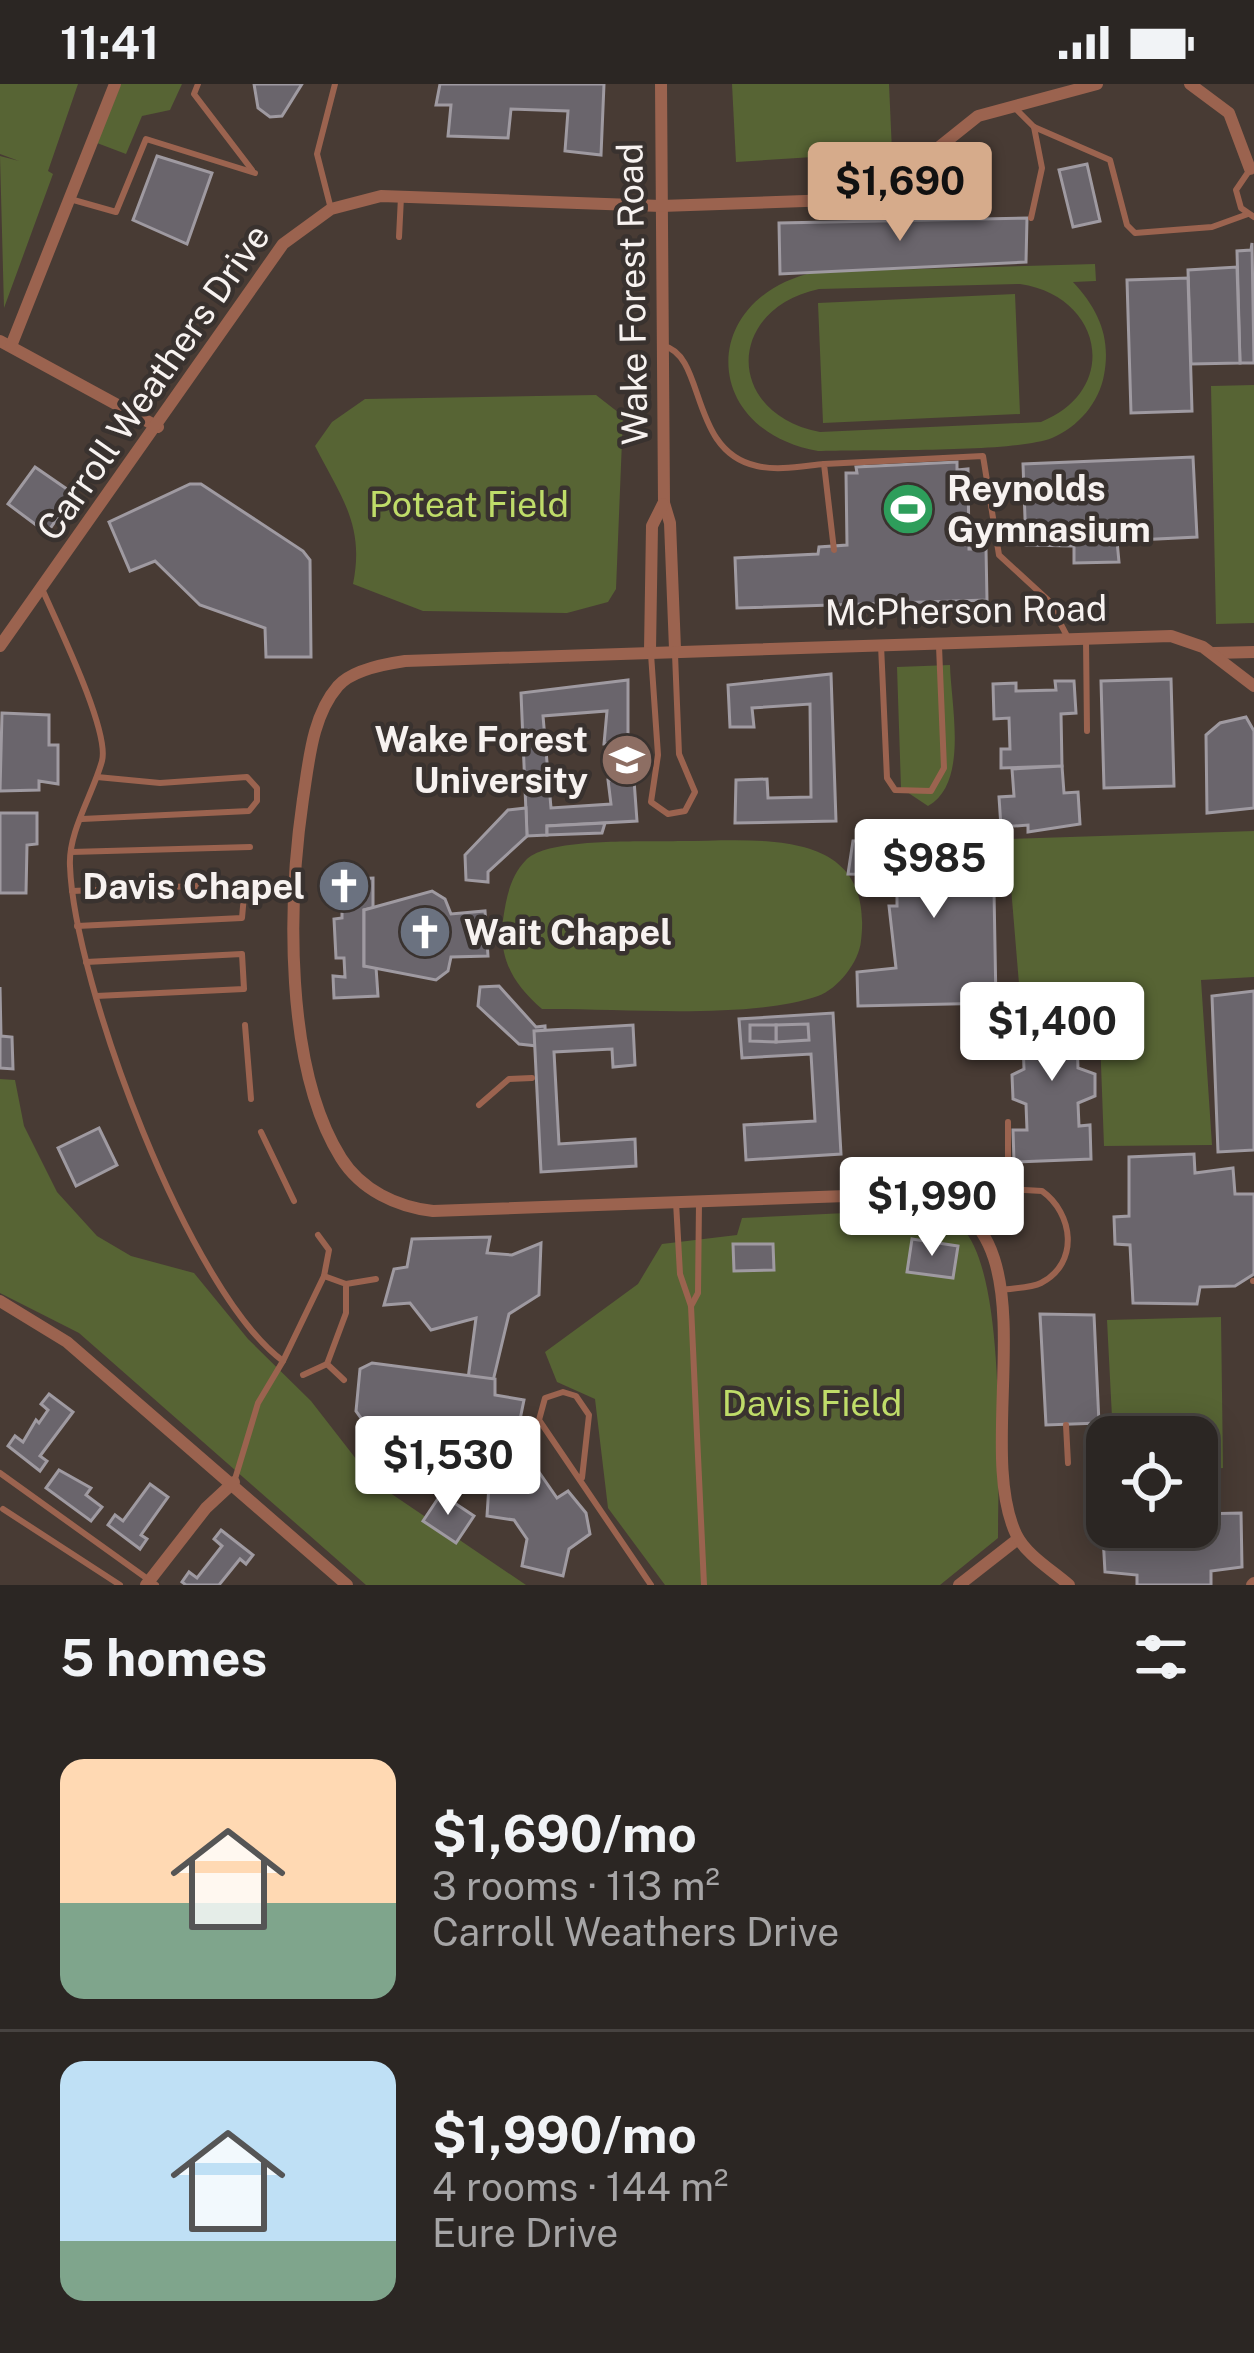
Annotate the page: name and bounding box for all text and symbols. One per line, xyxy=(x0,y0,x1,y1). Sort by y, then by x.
text: 11:41 xyxy=(60,16,159,69)
pin: $1,690 xyxy=(802,142,998,244)
street label: Wake Forest Road xyxy=(608,143,656,445)
text: $1,690 xyxy=(835,158,965,204)
street label: Carroll Weathers Drive xyxy=(28,216,278,548)
place label: Reynolds Gymnasium xyxy=(947,467,1151,550)
sports icon: Reynolds Gymnasium xyxy=(880,481,936,537)
park label: Poteat Field xyxy=(369,483,569,525)
street label: McPherson Road xyxy=(824,587,1108,633)
place label: Wake Forest University xyxy=(375,718,588,801)
school or university icon: Wake Forest University xyxy=(599,732,655,788)
pin: $985 xyxy=(863,819,1005,921)
text: $985 xyxy=(882,835,986,881)
church icon: Davis Chapel xyxy=(316,858,372,914)
place label: Davis Chapel xyxy=(82,865,305,907)
church icon: Wait Chapel xyxy=(397,904,453,960)
place label: Wait Chapel xyxy=(464,911,672,953)
pin: $1,400 xyxy=(954,982,1150,1084)
text: $1,400 xyxy=(987,998,1117,1044)
pin: $1,990 xyxy=(834,1157,1030,1259)
text: $1,990 xyxy=(867,1173,997,1219)
park label: Davis Field xyxy=(722,1382,902,1424)
pin: $1,530 xyxy=(350,1416,546,1518)
map controls xyxy=(1086,1416,1218,1548)
button: locate xyxy=(1086,1416,1218,1548)
text: $1,530 xyxy=(382,1432,514,1478)
icon: filters xyxy=(1128,1624,1194,1690)
text: 5 homes xyxy=(60,1628,267,1687)
text: $1,690/mo xyxy=(432,1804,697,1863)
icon: home xyxy=(156,1807,300,1951)
text: 3 rooms · 113 m² xyxy=(432,1863,720,1909)
text: Carroll Weathers Drive xyxy=(432,1909,839,1955)
text: $1,990/mo xyxy=(432,2105,697,2164)
icon: home xyxy=(156,2109,300,2253)
text: 4 rooms · 144 m² xyxy=(432,2164,728,2210)
text: Eure Drive xyxy=(432,2210,618,2256)

